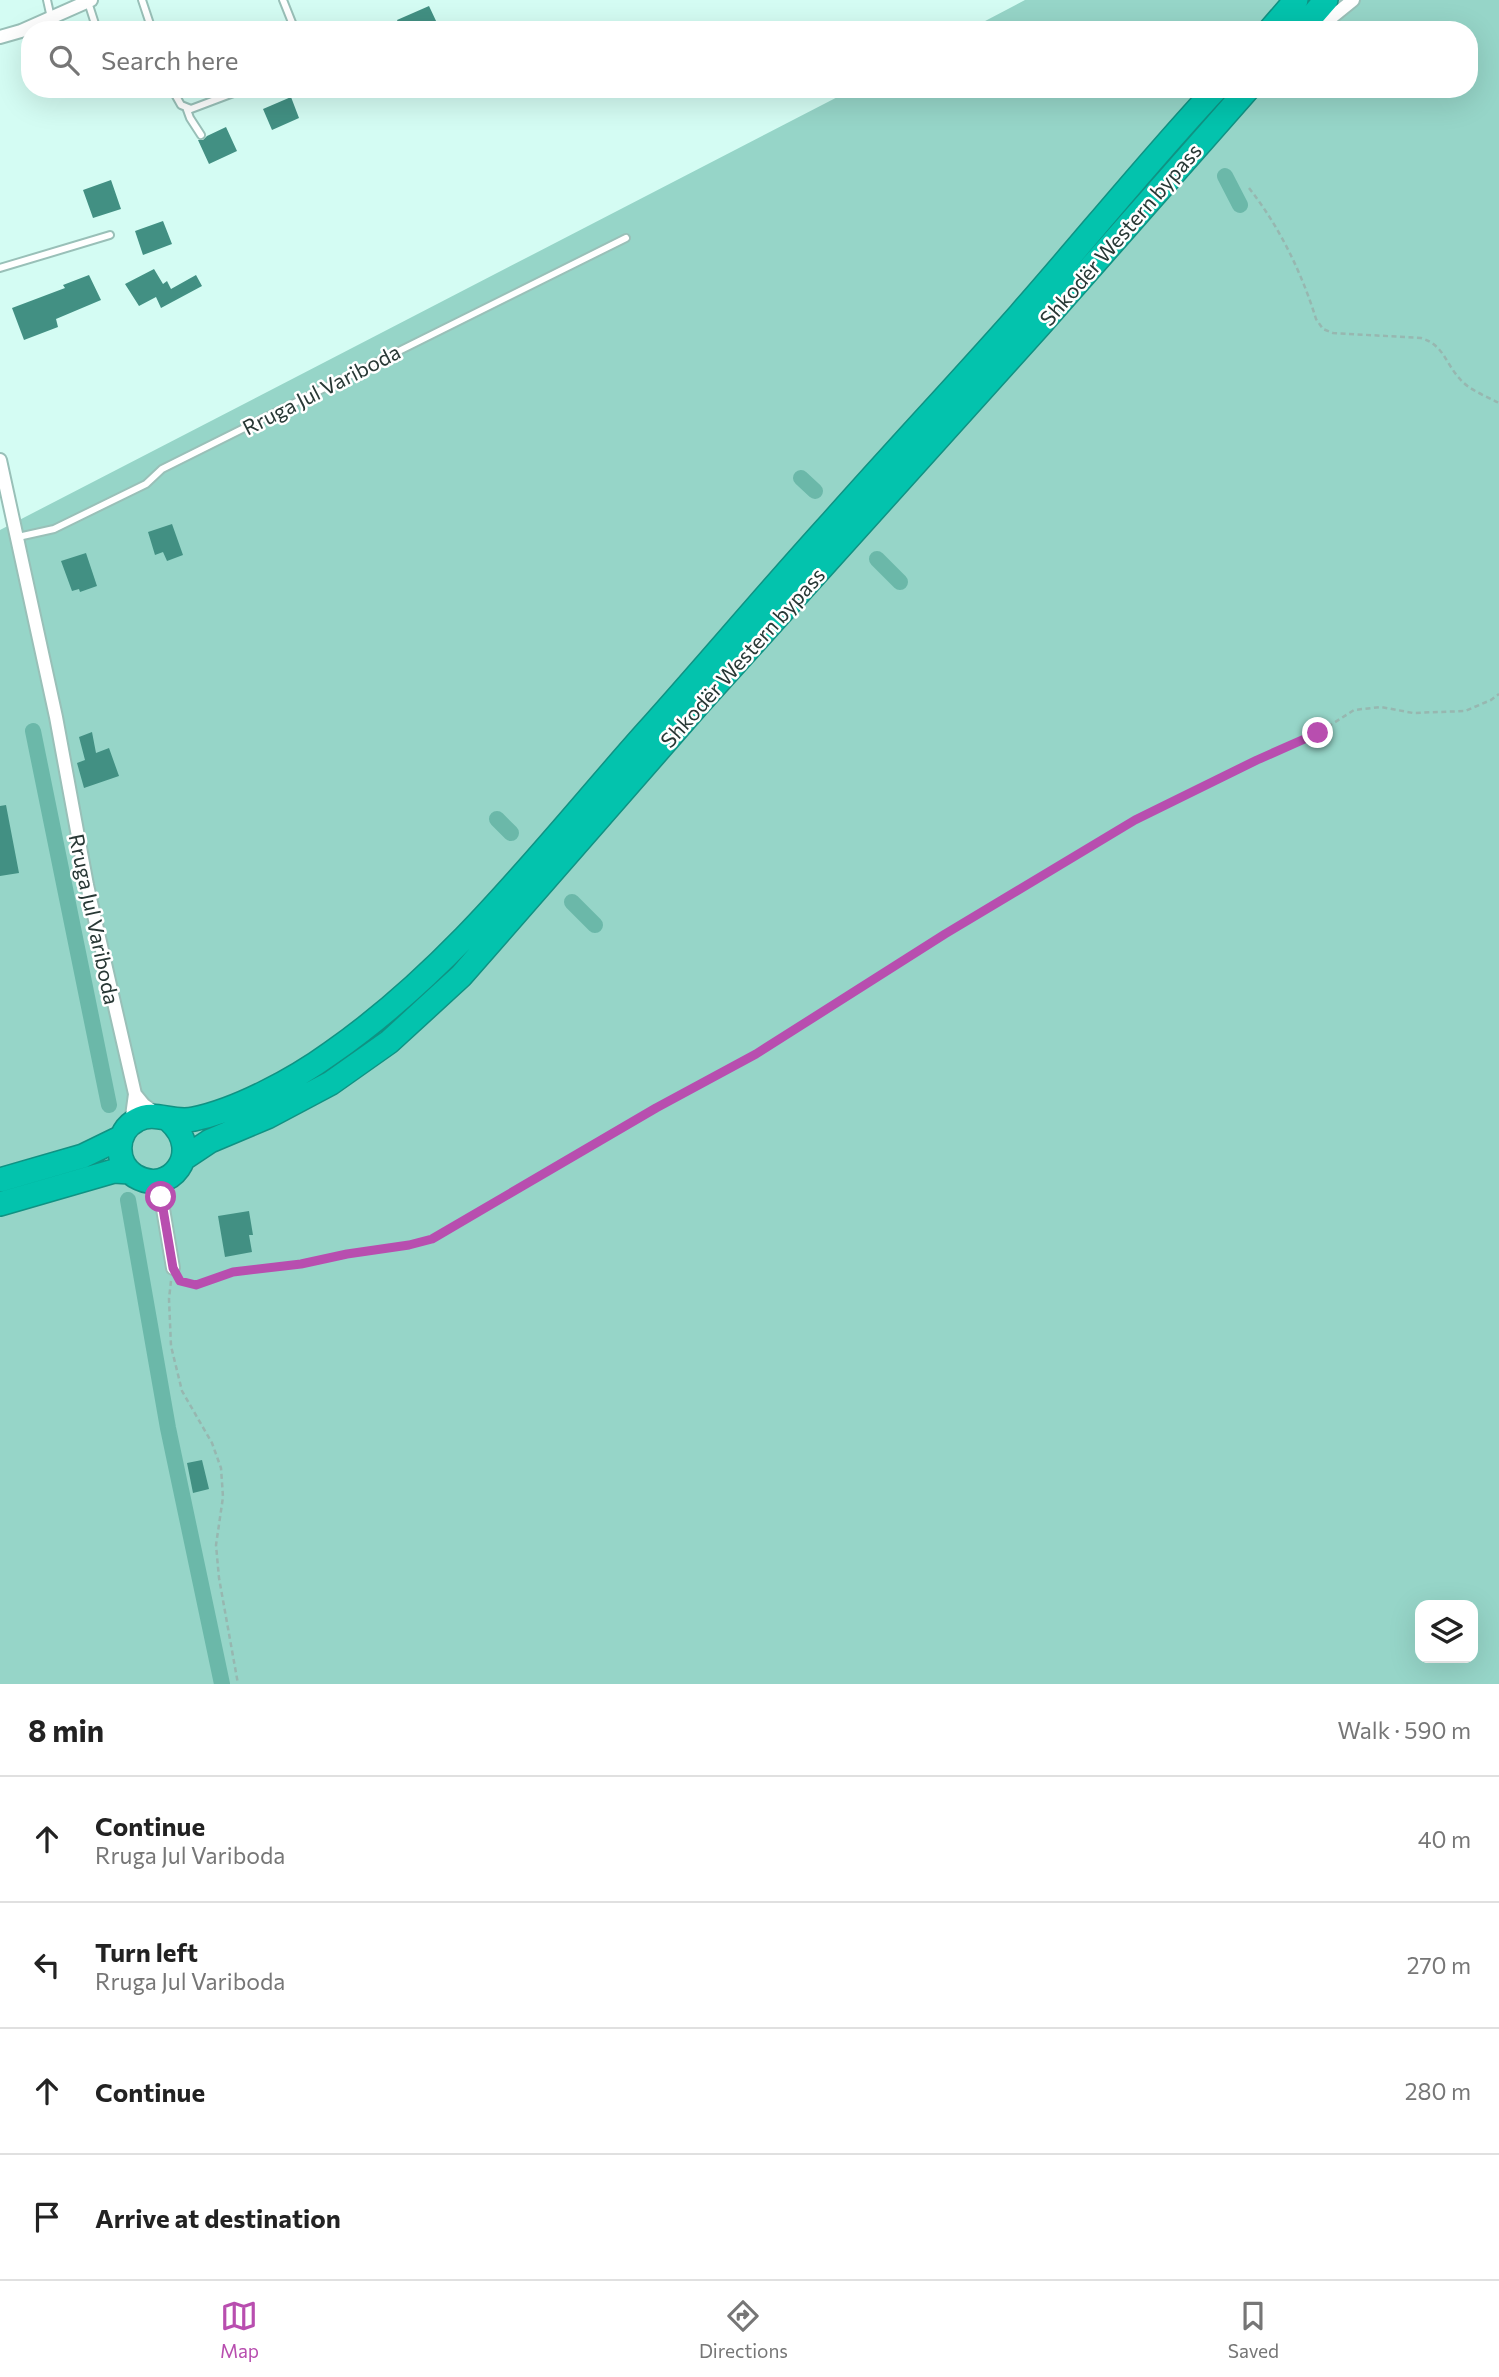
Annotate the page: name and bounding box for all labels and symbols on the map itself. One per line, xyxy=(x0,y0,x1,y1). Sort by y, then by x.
street label: Shkodër Western bypass xyxy=(1034,138,1206,330)
street label: Rruga Jul Variboda xyxy=(238,338,404,440)
street label: Shkodër Western bypass xyxy=(655,562,829,752)
route end xyxy=(1302,717,1333,748)
street label: Rruga Jul Variboda xyxy=(65,831,125,1007)
route start xyxy=(145,1181,176,1212)

